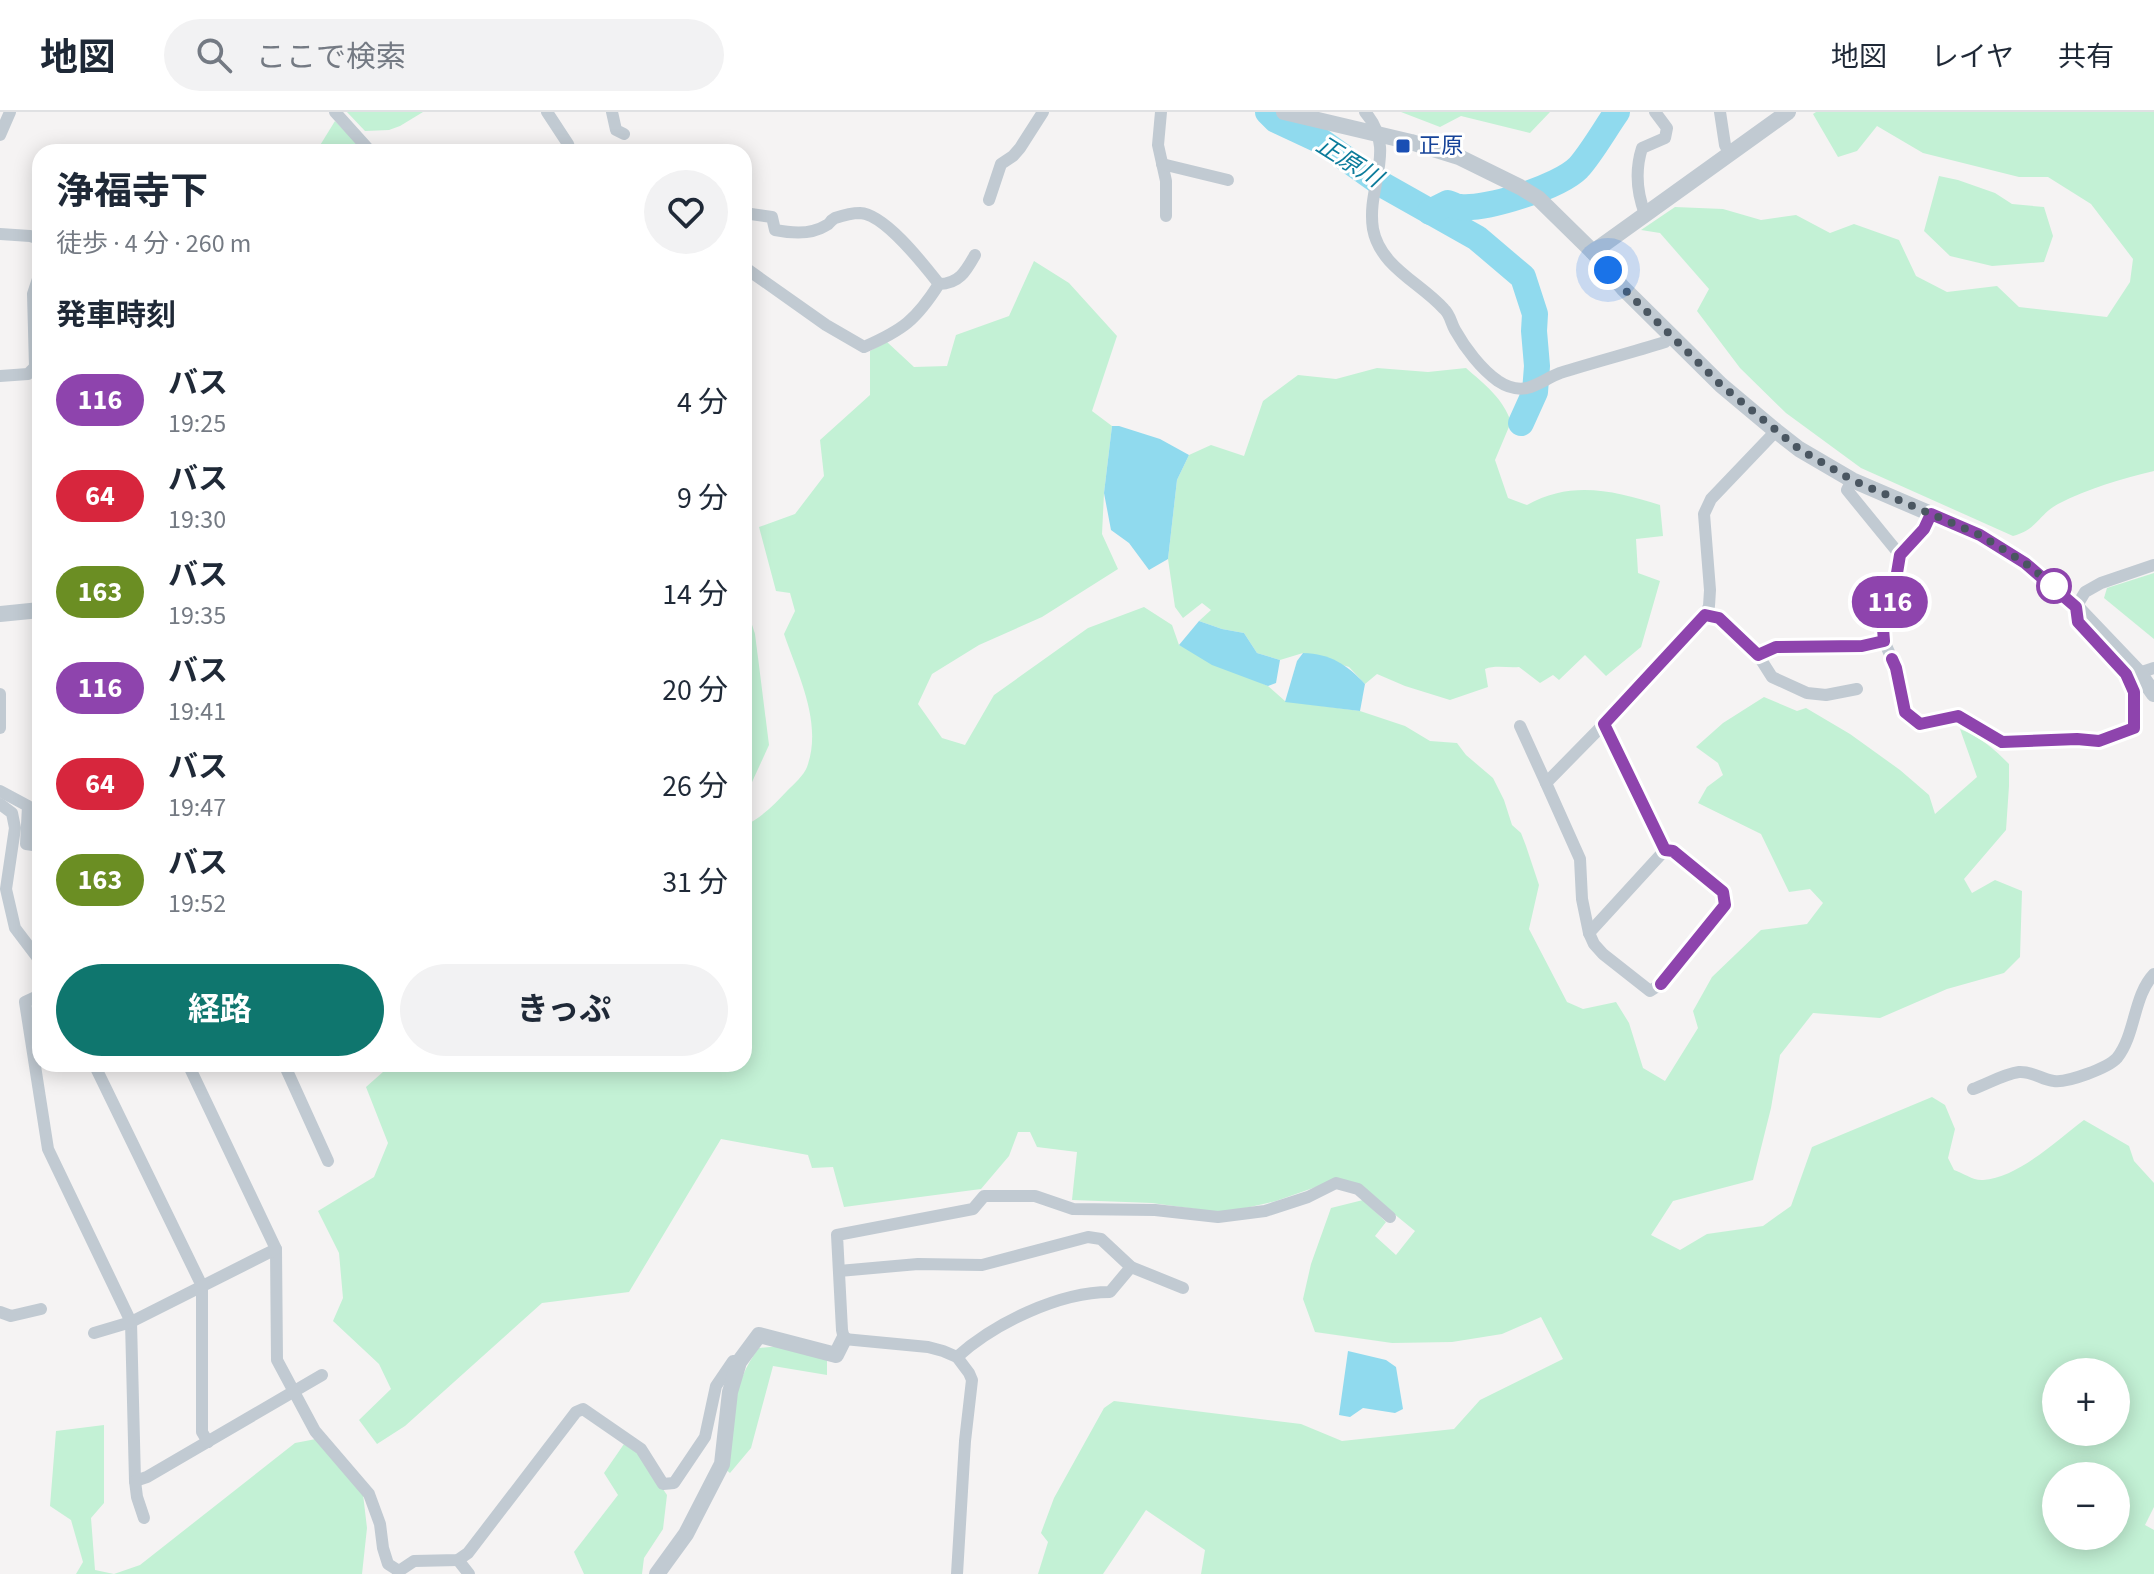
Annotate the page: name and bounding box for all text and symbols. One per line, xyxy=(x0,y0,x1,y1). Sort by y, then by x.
search box xyxy=(164,19,724,91)
text: 地図 xyxy=(40,31,116,85)
icon: search xyxy=(192,33,236,77)
text: ここで検索 xyxy=(256,36,406,79)
text: 地図 xyxy=(1831,37,1887,77)
text: レイヤ xyxy=(1931,37,2014,77)
text: 共有 xyxy=(2058,37,2114,77)
water label: 正原川 xyxy=(1309,128,1391,198)
place label: 正原 xyxy=(1419,130,1463,162)
marker: 正原 xyxy=(1394,137,1412,155)
text: 浄福寺下 xyxy=(56,165,208,219)
button: heart xyxy=(644,170,728,254)
text: 徒歩 · 4 分 · 260 m xyxy=(56,225,251,262)
your location xyxy=(1588,250,1628,290)
text: 発車時刻 xyxy=(56,294,176,337)
text: バス xyxy=(168,362,228,405)
text: 116 xyxy=(78,380,122,420)
text: 4 分 xyxy=(677,381,728,424)
text: 19:25 xyxy=(168,405,226,442)
text: バス xyxy=(168,458,228,501)
text: 64 xyxy=(85,476,115,516)
text: 9 分 xyxy=(677,477,728,520)
text: 19:30 xyxy=(168,501,226,538)
text: バス xyxy=(168,554,228,597)
unlabelled marker xyxy=(2037,569,2071,603)
text: 163 xyxy=(78,572,122,612)
text: 14 分 xyxy=(662,573,728,616)
line badge: 116 xyxy=(1844,576,1936,628)
text: 116 xyxy=(1868,582,1912,622)
text: 19:35 xyxy=(168,597,226,634)
text: バス xyxy=(168,650,228,693)
text: 116 xyxy=(78,668,122,708)
text: 20 分 xyxy=(662,669,728,712)
text: 19:41 xyxy=(168,693,226,730)
text: バス xyxy=(168,746,228,789)
text: 64 xyxy=(85,764,115,804)
text: 26 分 xyxy=(662,765,728,808)
text: 19:47 xyxy=(168,789,226,826)
text: バス xyxy=(168,842,228,885)
text: 163 xyxy=(78,860,122,900)
text: 31 分 xyxy=(662,861,728,904)
text: 19:52 xyxy=(168,885,226,922)
button: 経路 xyxy=(56,964,384,1056)
button: きっぷ xyxy=(400,964,728,1056)
map controls xyxy=(2042,1358,2130,1550)
button: + xyxy=(2042,1358,2130,1446)
button: − xyxy=(2042,1462,2130,1550)

